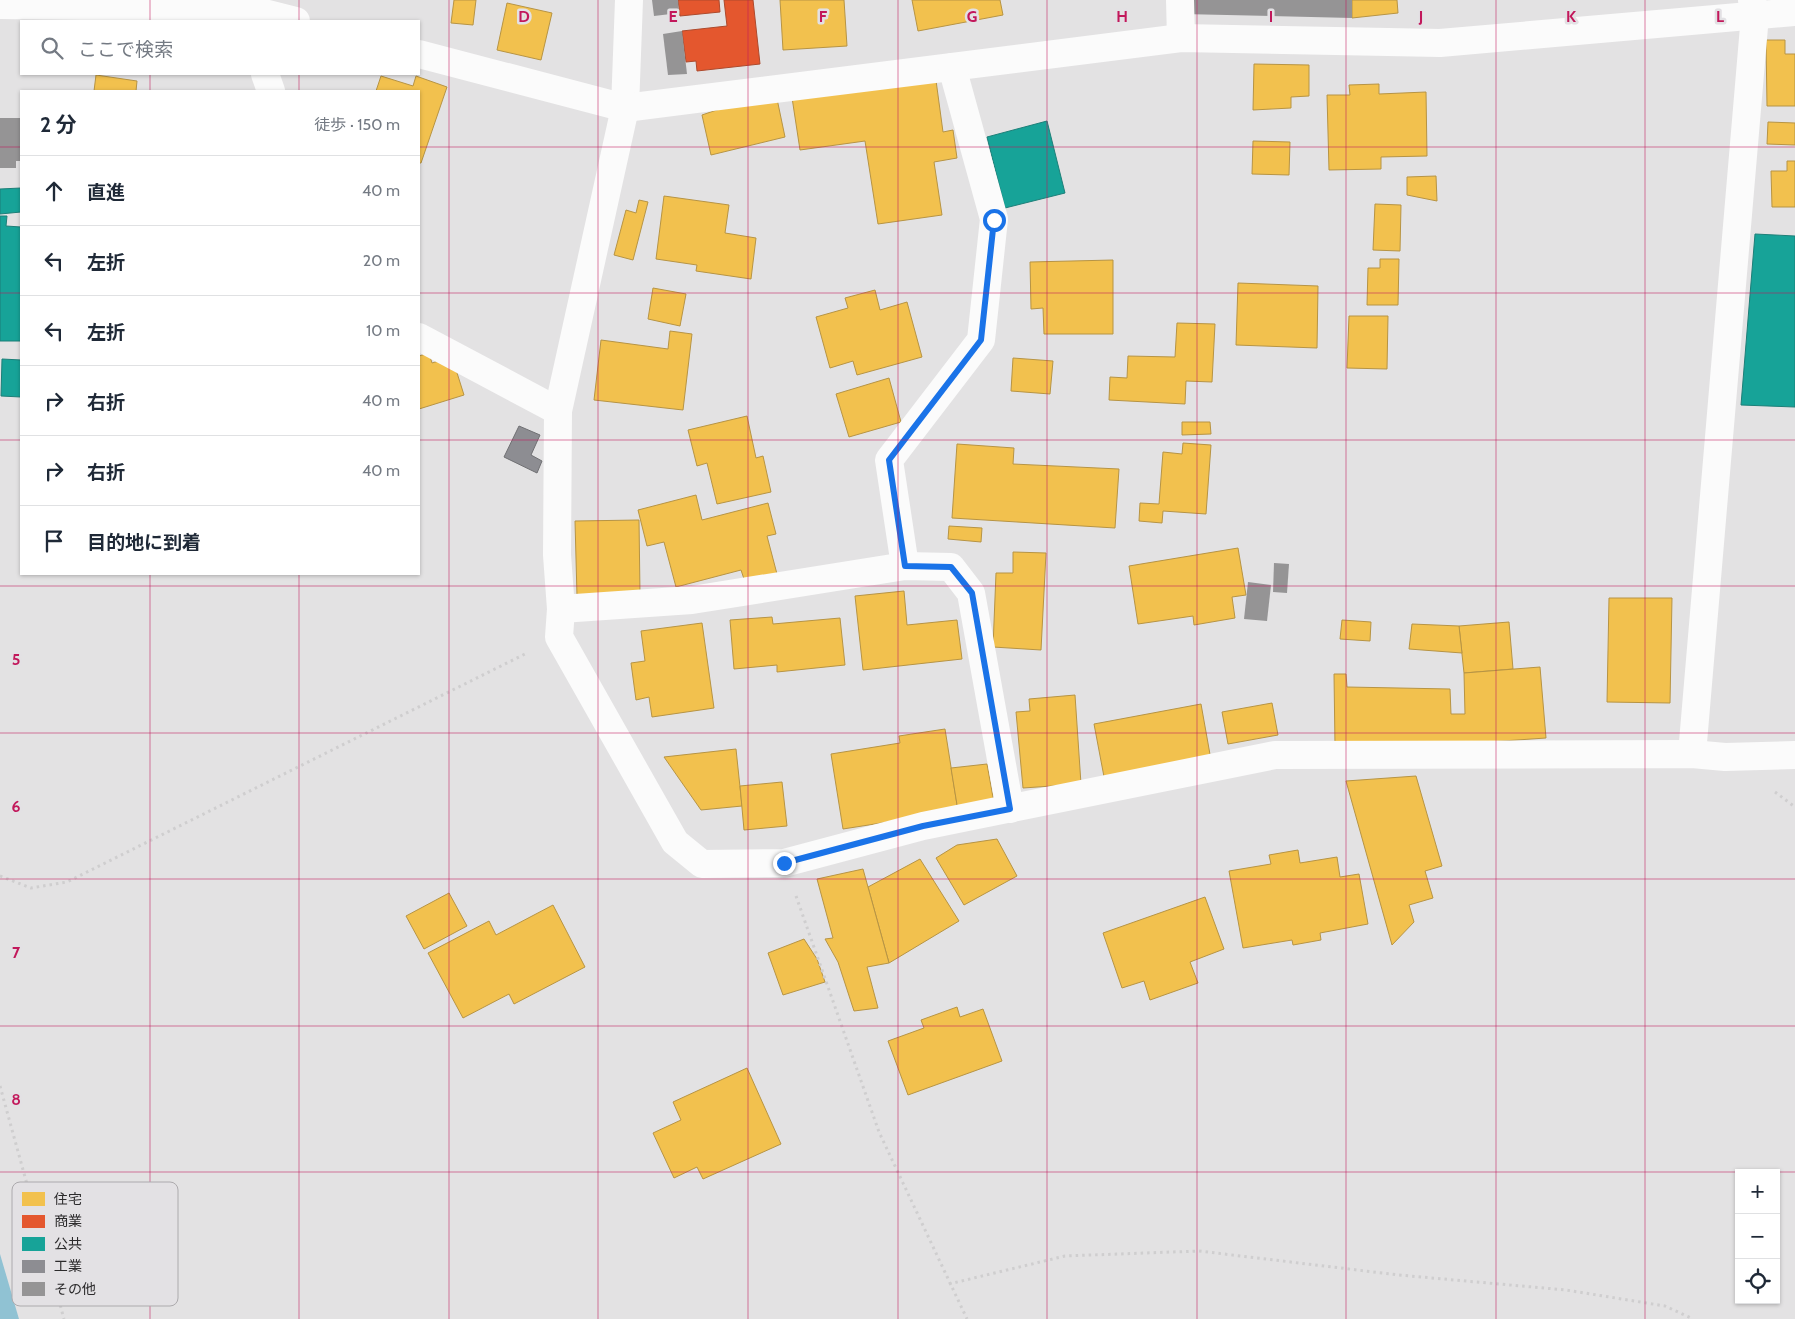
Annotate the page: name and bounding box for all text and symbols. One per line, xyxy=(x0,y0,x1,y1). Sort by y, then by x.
text: D xyxy=(518,7,530,26)
text: E xyxy=(668,7,678,26)
text: F xyxy=(819,7,828,26)
text: G xyxy=(967,7,977,26)
text: H xyxy=(1116,7,1128,26)
text: I xyxy=(1269,7,1273,26)
text: J xyxy=(1418,7,1423,26)
text: K xyxy=(1566,7,1576,26)
text: L xyxy=(1716,7,1724,26)
search box xyxy=(20,20,420,75)
icon: search xyxy=(38,34,66,62)
text: ここで検索 xyxy=(78,38,173,61)
text: 2 分 xyxy=(40,112,77,137)
text: 徒歩 · 150 m xyxy=(314,115,400,134)
icon: ahead xyxy=(40,177,68,205)
text: 直進 xyxy=(87,181,125,204)
text: 40 m xyxy=(362,181,400,200)
route start xyxy=(983,209,1006,232)
icon: left xyxy=(40,247,68,275)
text: 左折 xyxy=(87,251,125,274)
text: 20 m xyxy=(363,251,400,270)
icon: left xyxy=(40,317,68,345)
text: 左折 xyxy=(87,321,125,344)
text: 10 m xyxy=(366,321,400,340)
icon: right xyxy=(40,387,68,415)
text: 右折 xyxy=(87,391,125,414)
text: 40 m xyxy=(362,391,400,410)
icon: right xyxy=(40,457,68,485)
text: 右折 xyxy=(87,461,125,484)
text: 40 m xyxy=(362,461,400,480)
icon: arrive xyxy=(40,527,68,555)
text: 目的地に到着 xyxy=(87,531,201,554)
text: 5 xyxy=(12,650,20,669)
text: 6 xyxy=(12,797,21,816)
route end xyxy=(773,852,796,875)
text: 7 xyxy=(12,943,21,962)
text: 8 xyxy=(11,1090,21,1109)
map controls xyxy=(1735,1169,1780,1304)
button: + xyxy=(1735,1169,1780,1214)
legend xyxy=(12,1182,178,1306)
text: 住宅 xyxy=(54,1190,82,1208)
text: 商業 xyxy=(54,1212,82,1230)
button: − xyxy=(1735,1214,1780,1259)
text: 公共 xyxy=(54,1235,82,1253)
text: 工業 xyxy=(54,1257,82,1275)
button: locate xyxy=(1735,1259,1780,1304)
text: その他 xyxy=(54,1280,96,1298)

